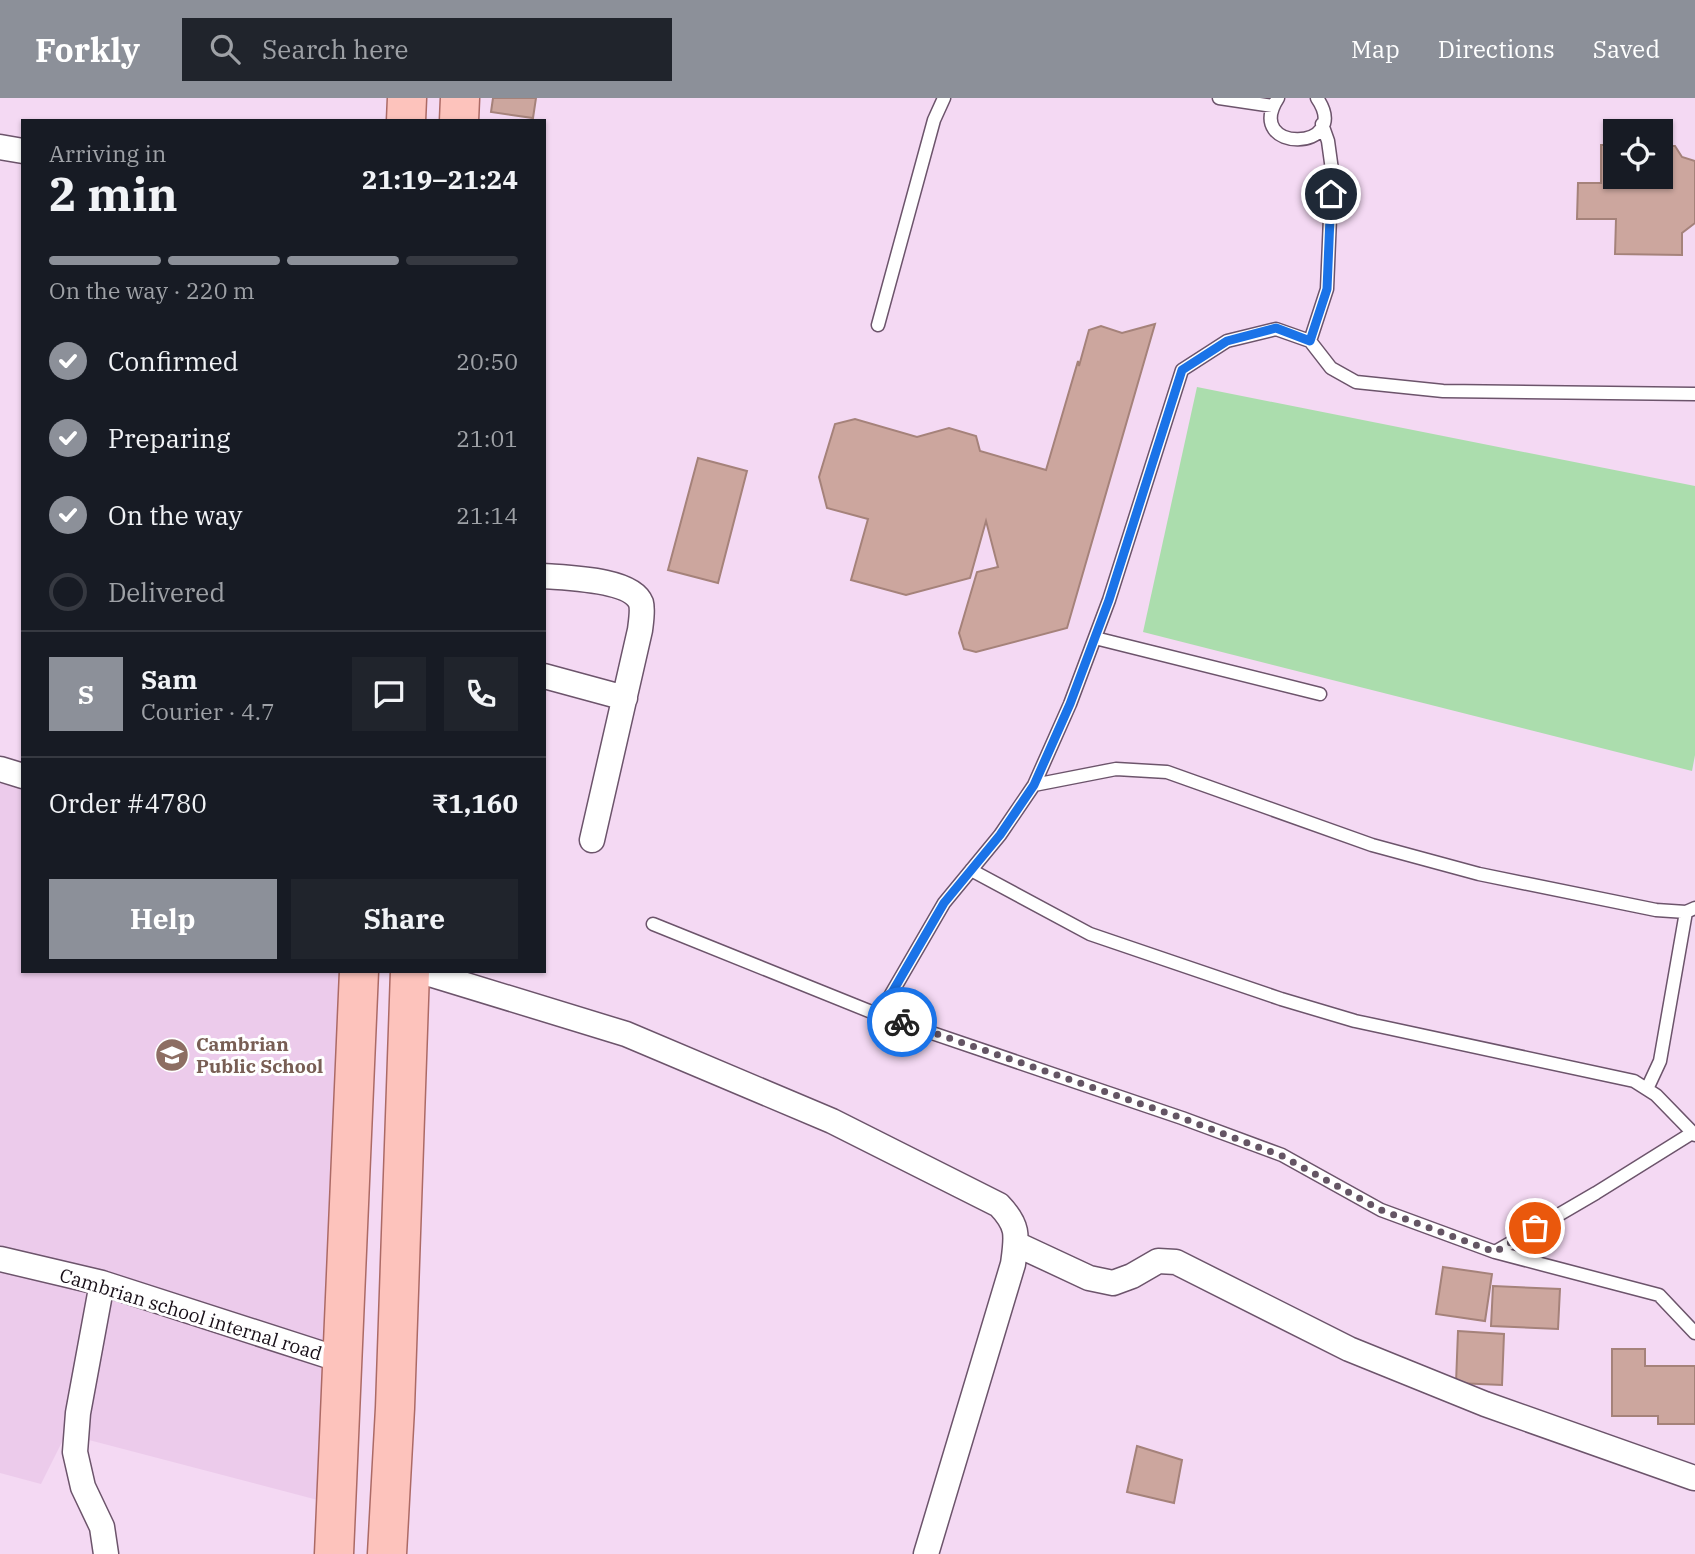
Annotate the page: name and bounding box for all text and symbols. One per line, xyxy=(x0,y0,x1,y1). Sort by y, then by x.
search box xyxy=(182,18,672,81)
text: Forkly xyxy=(35,28,140,71)
icon: search xyxy=(206,30,244,68)
text: Search here xyxy=(262,32,409,66)
text: Map xyxy=(1351,33,1400,65)
text: Directions xyxy=(1438,33,1555,65)
text: Saved xyxy=(1593,33,1660,65)
map controls xyxy=(1603,119,1673,189)
button: locate xyxy=(1603,119,1673,189)
text: Arriving in xyxy=(49,138,166,168)
text: 21:19–21:24 xyxy=(362,162,518,196)
text: 2 min xyxy=(49,164,178,224)
pin xyxy=(1301,164,1361,224)
icon: home xyxy=(1312,175,1350,213)
text: On the way · 220 m xyxy=(49,275,255,305)
icon: check xyxy=(49,342,87,380)
text: Confirmed xyxy=(108,344,239,378)
text: 20:50 xyxy=(456,346,518,376)
icon: check xyxy=(49,419,87,457)
text: Preparing xyxy=(108,421,230,455)
text: 21:01 xyxy=(456,423,518,453)
icon: check xyxy=(49,496,87,534)
text: On the way xyxy=(108,498,242,532)
text: 21:14 xyxy=(456,500,518,530)
text: Delivered xyxy=(108,575,225,609)
button: chat xyxy=(352,657,426,731)
button: phone xyxy=(444,657,518,731)
text: Sam xyxy=(141,662,197,696)
text: S xyxy=(78,677,94,711)
text: Courier · 4.7 xyxy=(141,696,275,726)
text: Order #4780 xyxy=(49,786,207,820)
text: ₹1,160 xyxy=(432,786,518,820)
button: Help xyxy=(49,879,277,959)
button: Share xyxy=(291,879,518,959)
courier xyxy=(867,987,937,1057)
icon: bike xyxy=(883,1003,921,1041)
place label: Cambrian Public School xyxy=(196,1032,323,1078)
school or university icon: Cambrian Public School xyxy=(153,1036,191,1074)
pin xyxy=(1505,1198,1565,1258)
icon: bag xyxy=(1516,1209,1554,1247)
street label: Cambrian school internal road xyxy=(57,1263,325,1365)

